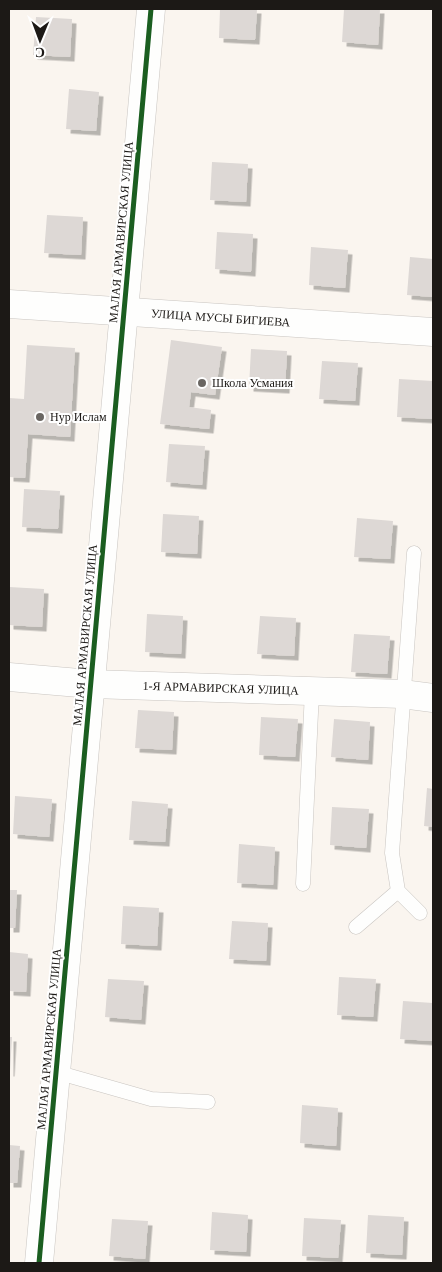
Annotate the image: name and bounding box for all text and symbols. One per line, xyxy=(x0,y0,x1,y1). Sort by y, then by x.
north arrow xyxy=(15,15,65,65)
text: С xyxy=(35,45,45,60)
street label: МАЛАЯ АРМАВИРСКАЯ УЛИЦА xyxy=(106,140,136,323)
street label: УЛИЦА МУСЫ БИГИЕВА xyxy=(151,306,291,330)
place label: Школа Усмания xyxy=(212,376,294,390)
marker: Школа Усмания xyxy=(196,377,208,389)
place label: Нур Ислам xyxy=(50,410,107,424)
marker: Нур Ислам xyxy=(34,411,46,423)
street label: МАЛАЯ АРМАВИРСКАЯ УЛИЦА xyxy=(70,543,100,726)
street label: 1-Я АРМАВИРСКАЯ УЛИЦА xyxy=(142,679,299,698)
street label: МАЛАЯ АРМАВИРСКАЯ УЛИЦА xyxy=(34,947,64,1130)

